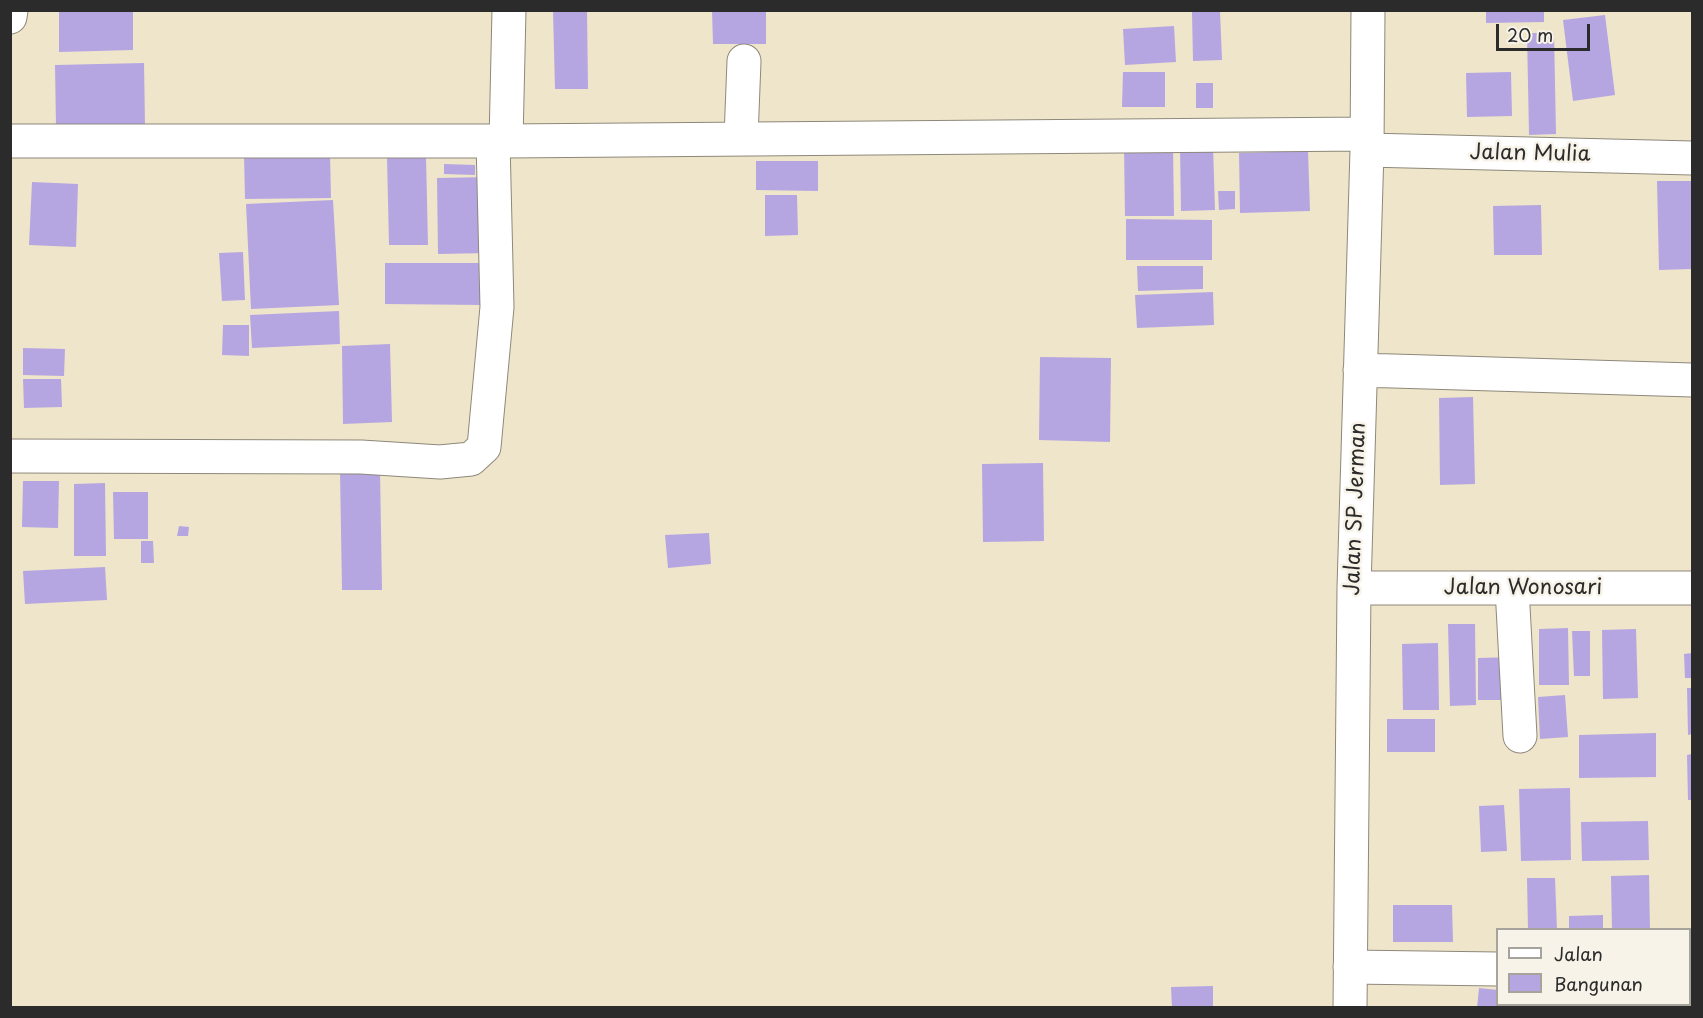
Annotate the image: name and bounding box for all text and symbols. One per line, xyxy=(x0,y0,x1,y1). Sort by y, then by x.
scale bar xyxy=(1499,12,1594,50)
text: 20 m xyxy=(1507,21,1553,48)
street label: Jalan Mulia xyxy=(1469,140,1591,168)
street label: Jalan SP Jerman xyxy=(1340,422,1372,596)
street label: Jalan Wonosari xyxy=(1444,575,1602,601)
legend xyxy=(1496,928,1691,1006)
text: Jalan xyxy=(1554,940,1603,967)
text: Bangunan xyxy=(1554,970,1643,997)

